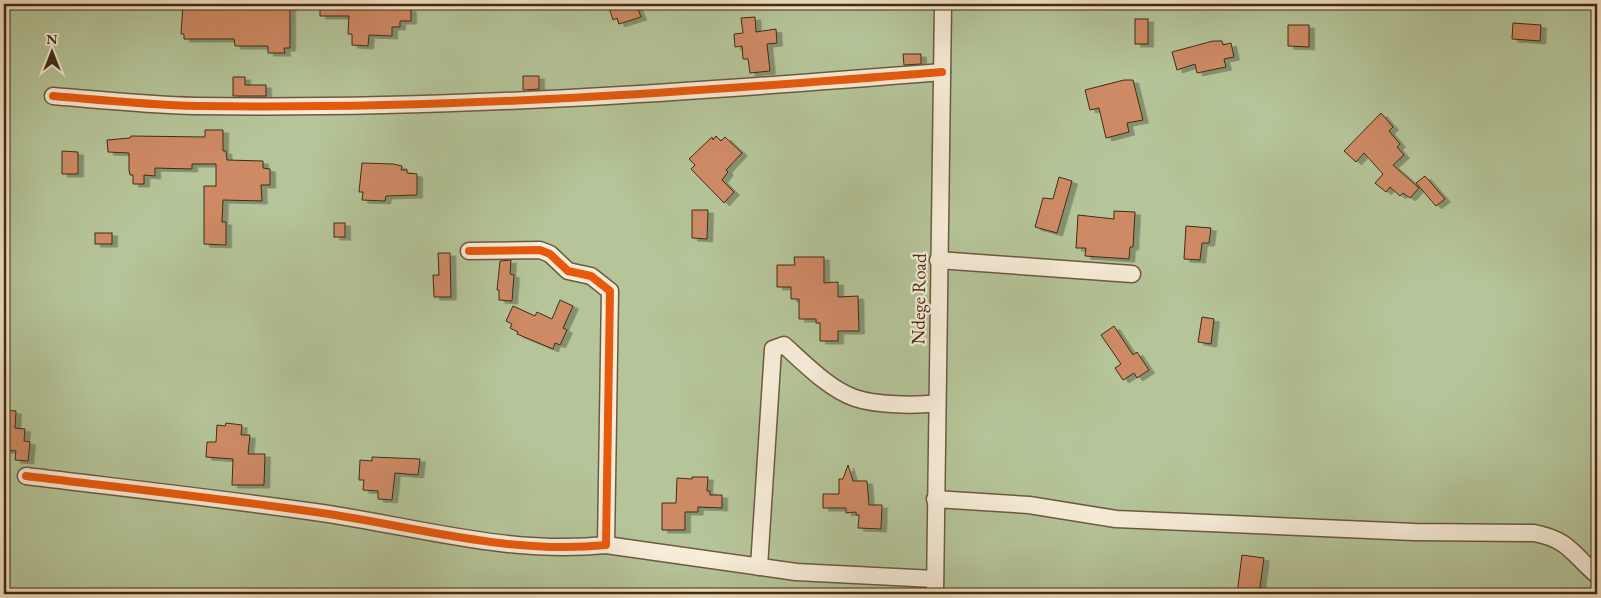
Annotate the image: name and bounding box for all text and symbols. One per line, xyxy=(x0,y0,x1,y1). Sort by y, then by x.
north arrow xyxy=(28,28,78,78)
text: N xyxy=(46,30,58,48)
street label: Ndege Road xyxy=(905,253,932,345)

